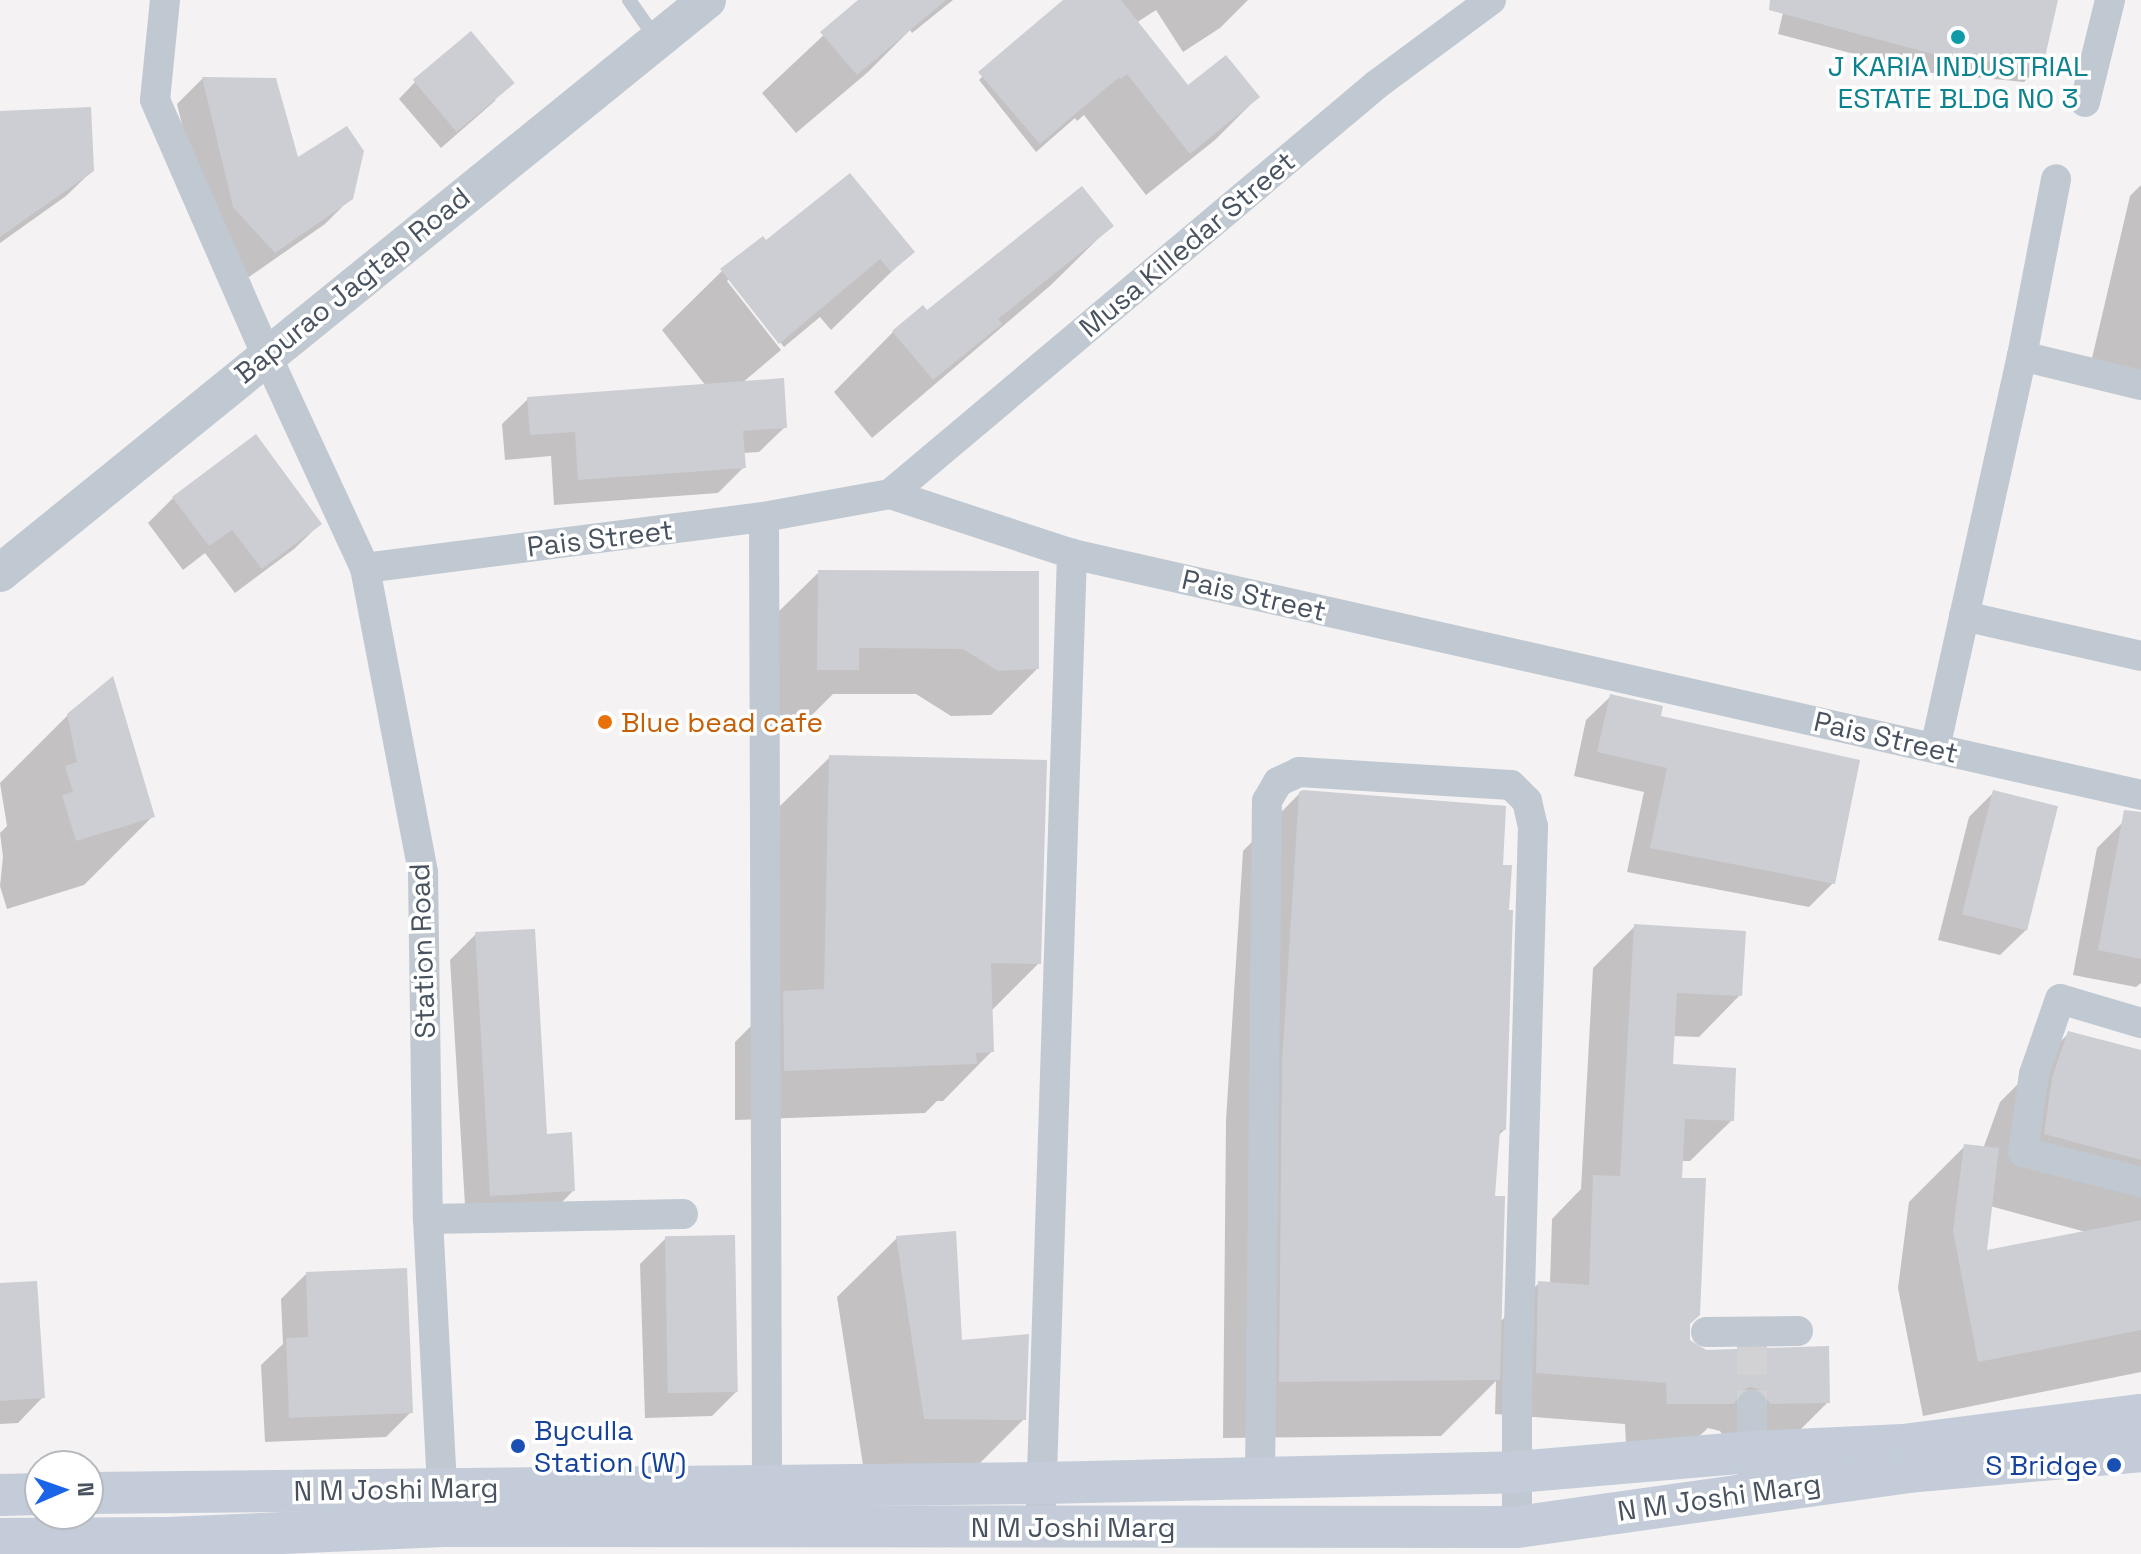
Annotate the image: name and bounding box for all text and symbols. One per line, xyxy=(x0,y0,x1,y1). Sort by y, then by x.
marker: J KARIA INDUSTRIAL ESTATE BLDG NO 3 xyxy=(1949,28,1967,46)
place label: J KARIA INDUSTRIAL ESTATE BLDG NO 3 xyxy=(1828,49,2088,115)
street label: Musa Killedar Street xyxy=(1072,144,1302,344)
street label: Bapurao Jagtap Road xyxy=(228,180,476,390)
street label: Pais Street xyxy=(525,512,675,564)
street label: Pais Street xyxy=(1179,562,1329,628)
street label: Pais Street xyxy=(1811,704,1961,770)
place label: Blue bead cafe xyxy=(621,705,823,739)
marker: Blue bead cafe xyxy=(596,713,614,731)
street label: Station Road xyxy=(402,863,442,1039)
place label: Byculla Station (W) xyxy=(534,1413,686,1479)
marker: Byculla Station (W) xyxy=(509,1437,527,1455)
place label: S Bridge xyxy=(1985,1448,2098,1482)
north arrow xyxy=(24,1450,104,1530)
marker: S Bridge xyxy=(2105,1456,2123,1474)
street label: N M Joshi Marg xyxy=(1615,1466,1823,1528)
street label: N M Joshi Marg xyxy=(293,1470,499,1508)
text: N xyxy=(72,1481,100,1497)
street label: N M Joshi Marg xyxy=(971,1510,1175,1544)

